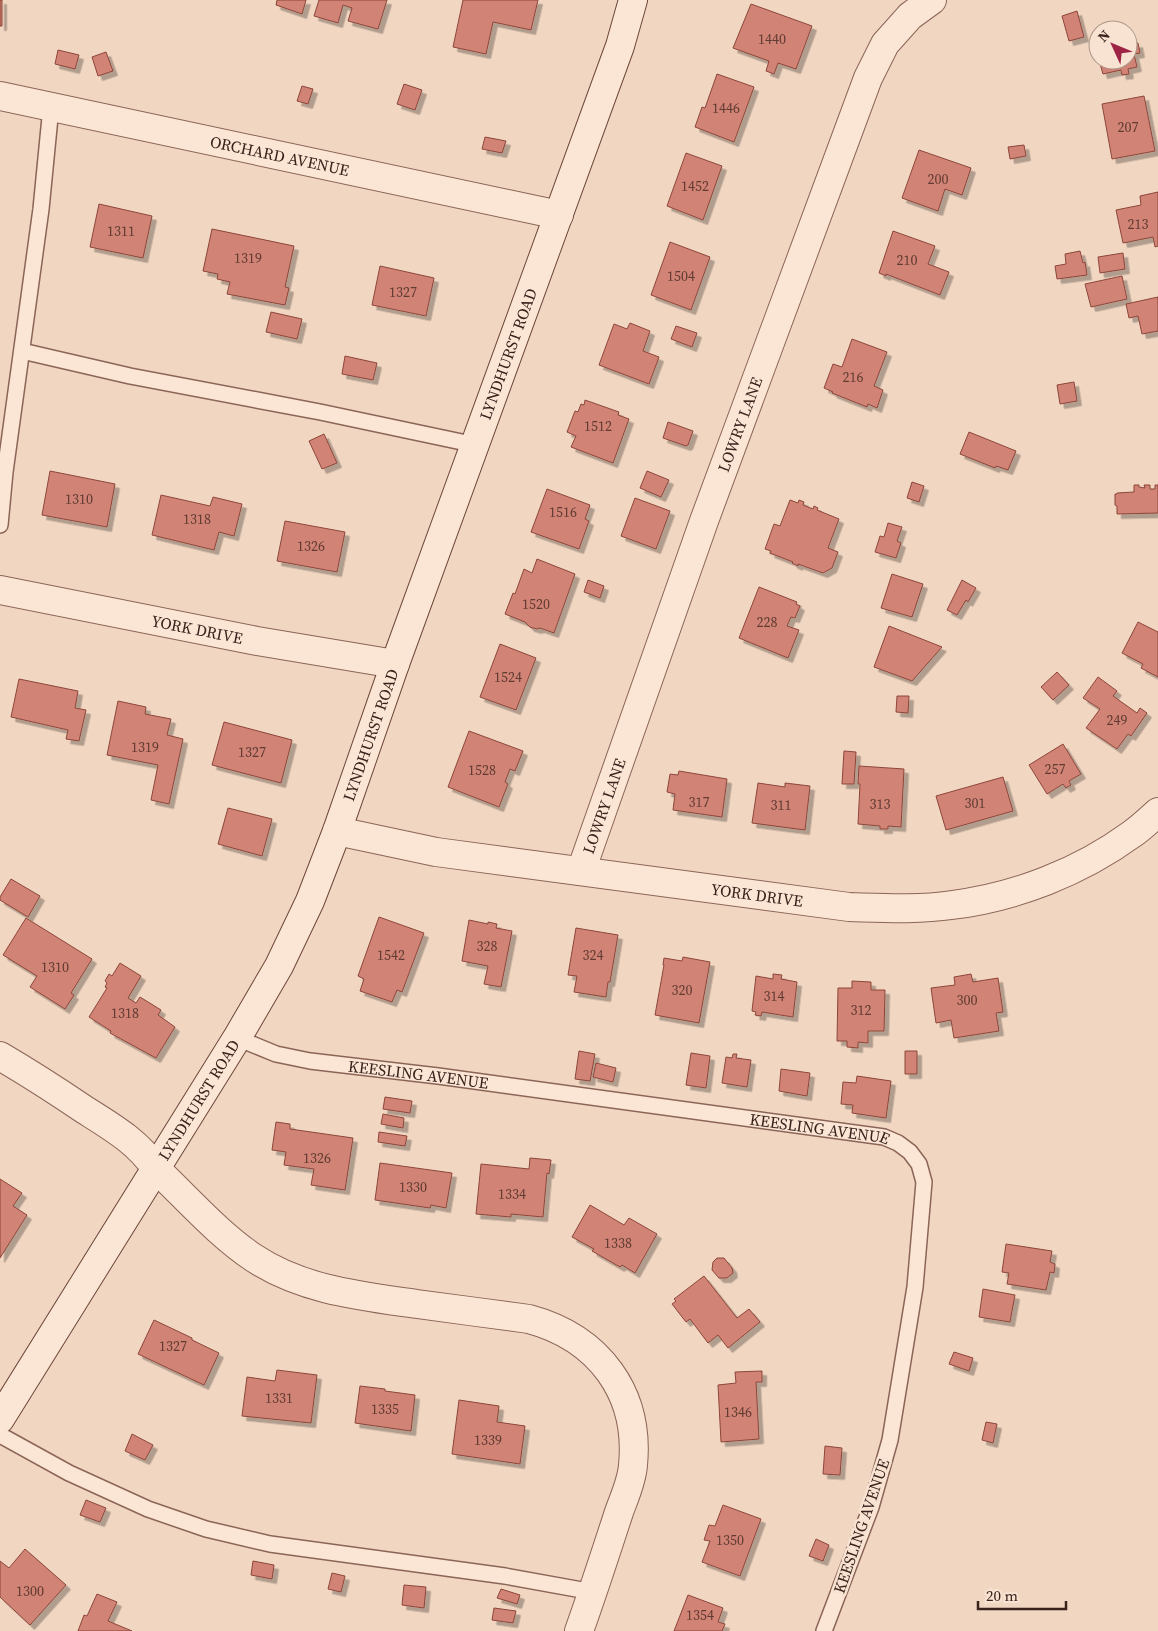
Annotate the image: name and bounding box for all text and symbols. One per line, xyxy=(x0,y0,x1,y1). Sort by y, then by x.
north arrow xyxy=(1088,20,1138,70)
text: N xyxy=(1093,25,1114,47)
house number: 1440 xyxy=(758,29,786,49)
house number: 1446 xyxy=(712,98,740,118)
house number: 207 xyxy=(1118,117,1139,137)
street label: ORCHARD AVENUE xyxy=(208,130,352,181)
house number: 200 xyxy=(928,169,949,189)
house number: 1452 xyxy=(681,176,709,196)
house number: 213 xyxy=(1128,214,1149,234)
house number: 1311 xyxy=(107,221,135,241)
house number: 1319 xyxy=(234,248,262,268)
house number: 210 xyxy=(897,250,918,270)
house number: 1504 xyxy=(667,266,695,286)
house number: 1327 xyxy=(389,282,417,302)
street label: LYNDHURST ROAD xyxy=(474,285,542,423)
house number: 216 xyxy=(843,367,864,387)
street label: LOWRY LANE xyxy=(712,373,768,475)
house number: 1512 xyxy=(584,416,612,436)
house number: 1310 xyxy=(65,489,93,509)
house number: 1516 xyxy=(549,502,577,522)
house number: 1318 xyxy=(183,509,211,529)
house number: 1326 xyxy=(297,536,325,556)
house number: 1520 xyxy=(522,594,550,614)
street label: YORK DRIVE xyxy=(149,609,245,649)
house number: 228 xyxy=(757,612,778,632)
street label: LYNDHURST ROAD xyxy=(337,666,404,804)
house number: 1524 xyxy=(494,667,522,687)
house number: 249 xyxy=(1107,710,1128,730)
house number: 1319 xyxy=(131,737,159,757)
house number: 1327 xyxy=(238,742,266,762)
street label: LOWRY LANE xyxy=(577,755,631,857)
house number: 257 xyxy=(1045,759,1066,779)
house number: 1528 xyxy=(468,760,496,780)
house number: 317 xyxy=(689,792,710,812)
house number: 301 xyxy=(965,793,986,813)
house number: 313 xyxy=(870,794,891,814)
house number: 311 xyxy=(771,795,792,815)
street label: YORK DRIVE xyxy=(710,878,805,912)
house number: 328 xyxy=(477,936,498,956)
house number: 1542 xyxy=(377,945,405,965)
house number: 324 xyxy=(583,945,604,965)
house number: 1310 xyxy=(41,957,69,977)
house number: 320 xyxy=(672,980,693,1000)
house number: 314 xyxy=(764,986,785,1006)
house number: 300 xyxy=(957,990,978,1010)
house number: 312 xyxy=(851,1000,872,1020)
house number: 1318 xyxy=(111,1003,139,1023)
street label: LYNDHURST ROAD xyxy=(153,1035,245,1164)
street label: KEESLING AVENUE xyxy=(347,1055,490,1094)
street label: KEESLING AVENUE xyxy=(748,1108,894,1149)
house number: 1326 xyxy=(303,1148,331,1168)
house number: 1330 xyxy=(399,1177,427,1197)
house number: 1334 xyxy=(498,1184,526,1204)
house number: 1338 xyxy=(604,1233,632,1253)
house number: 1327 xyxy=(159,1336,187,1356)
house number: 1331 xyxy=(265,1388,293,1408)
house number: 1335 xyxy=(371,1399,399,1419)
house number: 1346 xyxy=(724,1402,752,1422)
house number: 1339 xyxy=(474,1430,502,1450)
street label: KEESLING AVENUE xyxy=(828,1455,894,1596)
house number: 1350 xyxy=(716,1530,744,1550)
scale bar xyxy=(978,1578,1066,1610)
house number: 1300 xyxy=(16,1581,44,1601)
text: 20 m xyxy=(986,1585,1018,1606)
house number: 1354 xyxy=(686,1605,714,1625)

